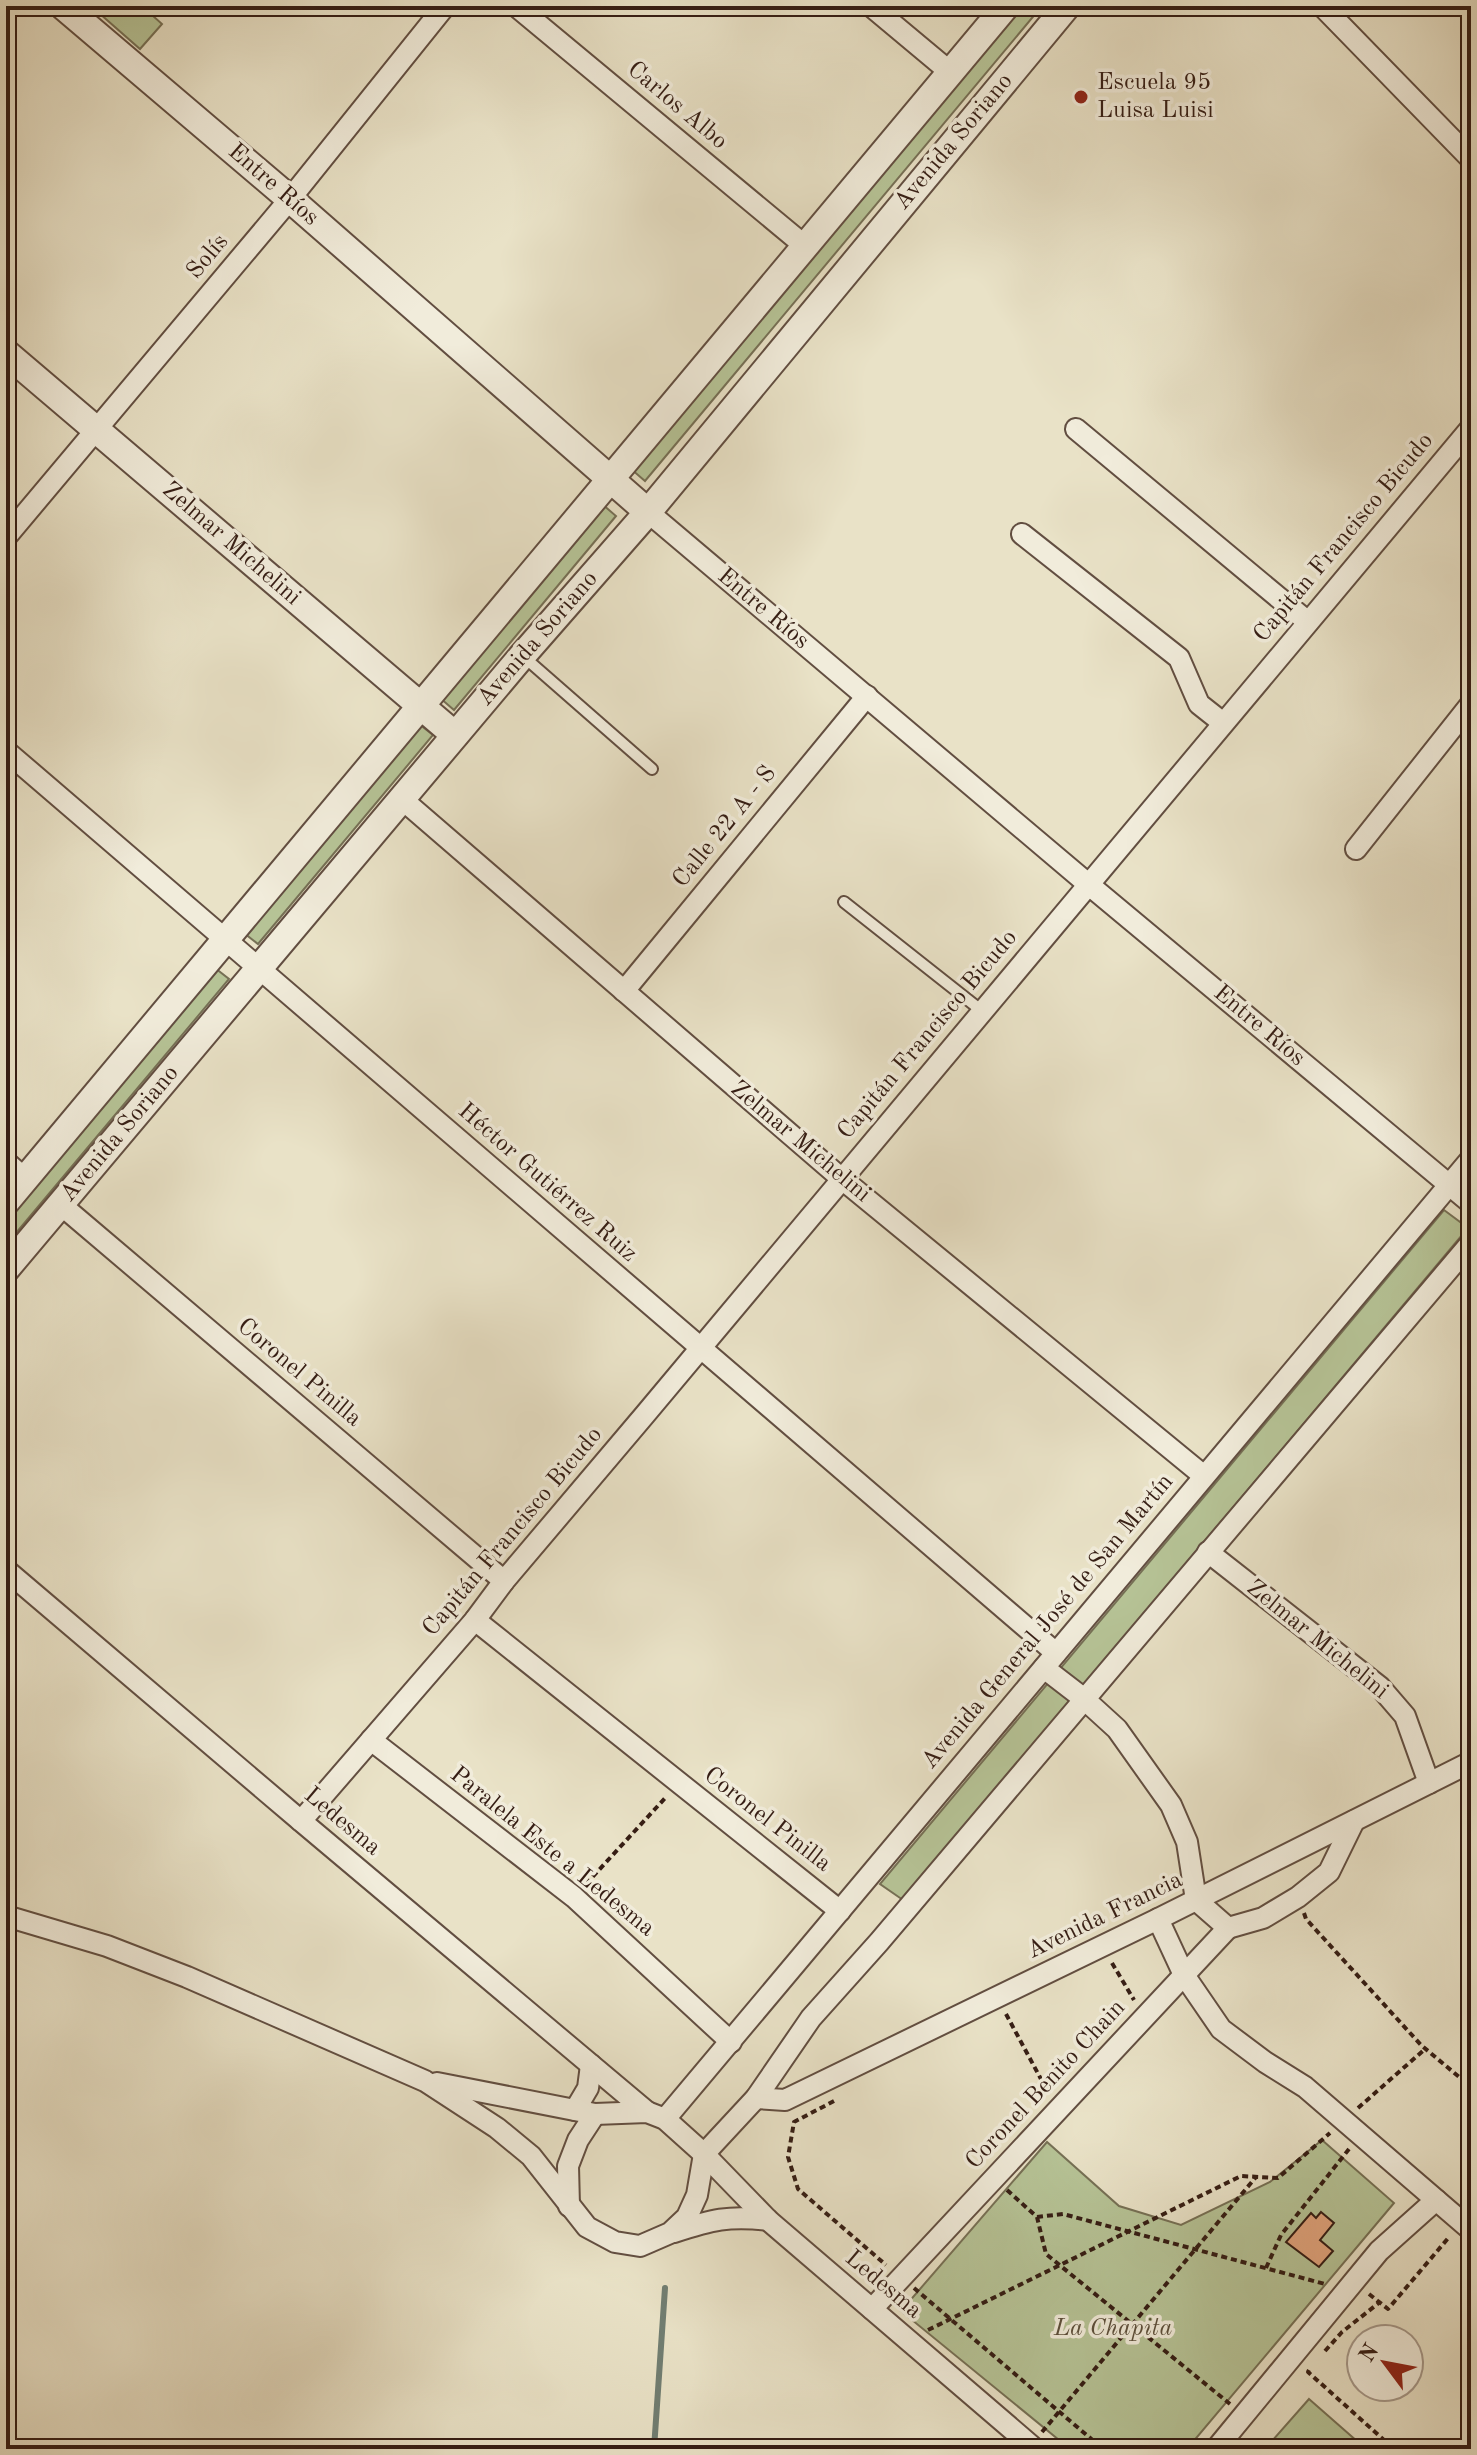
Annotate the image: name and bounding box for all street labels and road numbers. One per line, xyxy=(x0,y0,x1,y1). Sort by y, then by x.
street label: Carlos Albo xyxy=(622,57,732,155)
street label: Avenida Soriano xyxy=(890,69,1018,215)
street label: Entre Ríos xyxy=(223,139,323,231)
street label: Solís xyxy=(183,230,233,284)
street label: Capitán Francisco Bicudo xyxy=(1250,429,1438,647)
street label: Zelmar Michelini xyxy=(157,478,305,610)
street label: Entre Ríos xyxy=(713,564,813,654)
street label: Avenida Soriano xyxy=(473,567,603,711)
street label: Calle 22 A - S xyxy=(669,762,781,892)
street label: Capitán Francisco Bicudo xyxy=(834,926,1022,1144)
street label: Entre Ríos xyxy=(1209,981,1309,1071)
street label: Avenida Soriano xyxy=(56,1061,184,1207)
street label: Zelmar Michelini xyxy=(726,1077,874,1207)
street label: Héctor Gutiérrez Ruiz xyxy=(453,1099,641,1267)
street label: Coronel Pinilla xyxy=(232,1314,366,1432)
street label: Capitán Francisco Bicudo xyxy=(419,1423,607,1641)
street label: Avenida General José de San Martín xyxy=(918,1470,1178,1774)
street label: Zelmar Michelini xyxy=(1242,1576,1392,1704)
street label: Paralela Este a Ledesma xyxy=(445,1762,659,1942)
street label: Coronel Pinilla xyxy=(699,1763,835,1877)
street label: Ledesma xyxy=(299,1783,385,1861)
street label: Avenida Francia xyxy=(1024,1868,1187,1964)
street label: Coronel Benito Chain xyxy=(962,1996,1130,2174)
street label: Ledesma xyxy=(840,2246,926,2324)

